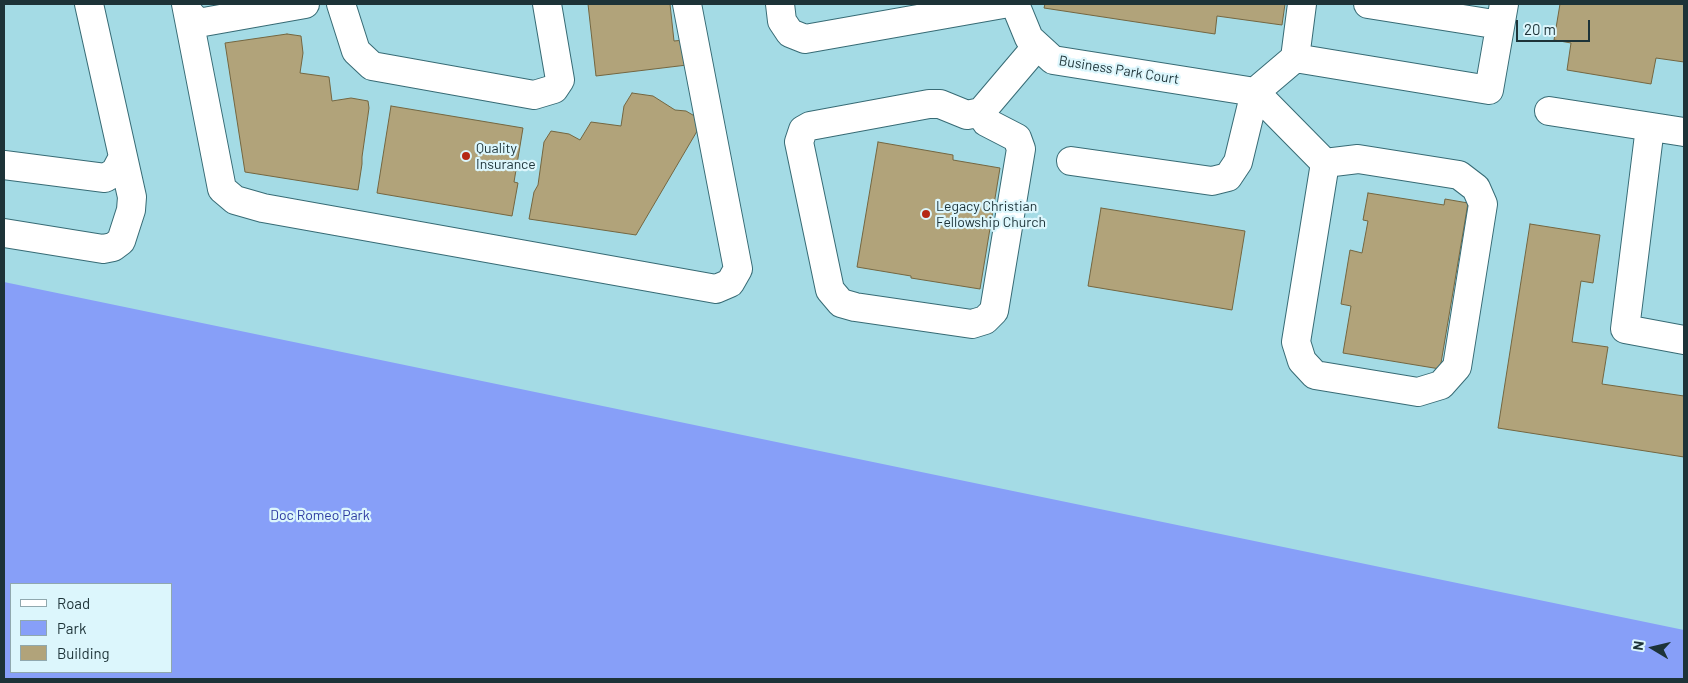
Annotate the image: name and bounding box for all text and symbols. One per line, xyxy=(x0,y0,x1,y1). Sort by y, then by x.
scale bar xyxy=(1518,10,1592,42)
text: 20 m xyxy=(1524,20,1556,38)
street label: Business Park Court xyxy=(1058,52,1180,88)
place label: Quality Insurance xyxy=(476,140,536,172)
marker: Quality Insurance xyxy=(460,150,472,162)
place label: Legacy Christian Fellowship Church xyxy=(936,198,1046,230)
marker: Legacy Christian Fellowship Church xyxy=(920,208,932,220)
park label: Doc Romeo Park xyxy=(270,507,370,523)
legend xyxy=(10,583,172,673)
text: Road xyxy=(57,594,90,612)
text: Park xyxy=(57,619,86,637)
north arrow xyxy=(1628,623,1678,673)
text: N xyxy=(1629,640,1647,652)
text: Building xyxy=(57,644,110,662)

